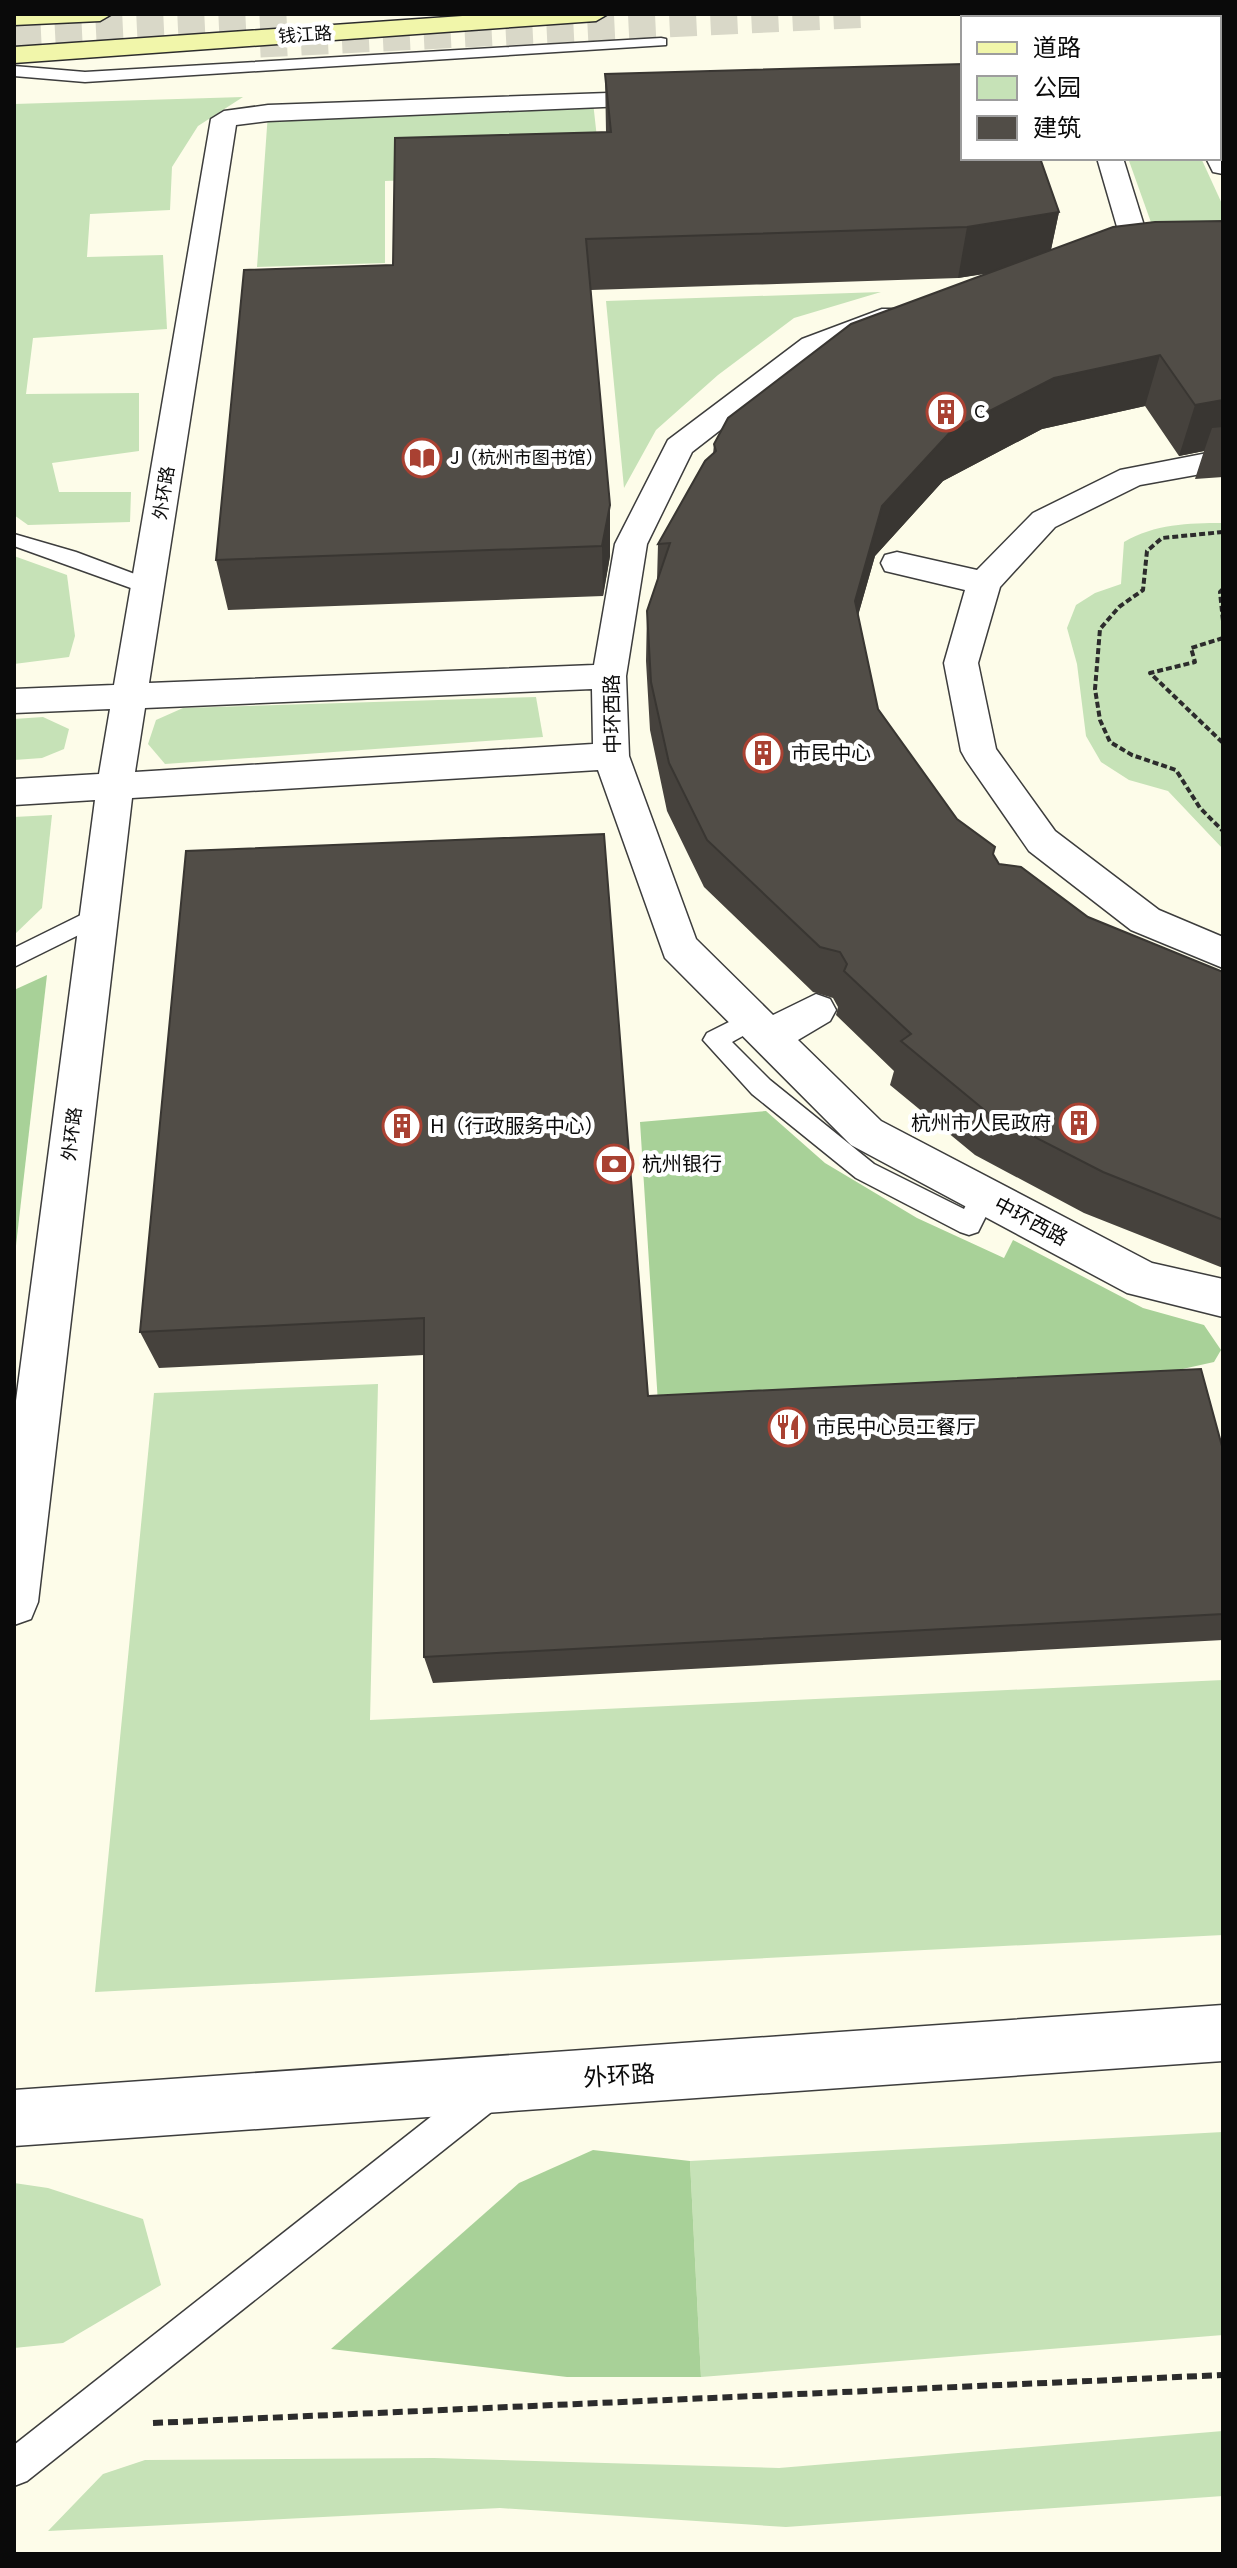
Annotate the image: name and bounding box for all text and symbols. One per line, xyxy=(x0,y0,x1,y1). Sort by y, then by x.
legend xyxy=(961,16,1221,160)
street label: 钱江路 xyxy=(277,18,333,48)
text: 道路 xyxy=(1033,28,1081,63)
text: 公园 xyxy=(1033,68,1081,103)
text: 建筑 xyxy=(1033,108,1081,143)
building icon: C xyxy=(925,391,967,433)
place label: C xyxy=(974,397,985,423)
library icon: J（杭州市图书馆） xyxy=(401,437,443,479)
place label: J（杭州市图书馆） xyxy=(450,443,604,469)
street label: 外环路 xyxy=(145,464,179,521)
street label: 中环西路 xyxy=(595,674,626,754)
building icon: 市民中心 xyxy=(742,732,784,774)
place label: 市民中心 xyxy=(791,737,871,766)
building icon: 杭州市人民政府 xyxy=(1058,1102,1100,1144)
street label: 外环路 xyxy=(54,1105,86,1162)
building icon: H（行政服务中心） xyxy=(381,1105,423,1147)
place label: 杭州市人民政府 xyxy=(911,1107,1051,1136)
place label: H（行政服务中心） xyxy=(430,1110,605,1139)
bank icon: 杭州银行 xyxy=(593,1143,635,1185)
place label: 杭州银行 xyxy=(642,1148,722,1177)
street label: 中环西路 xyxy=(990,1188,1074,1251)
restaurant icon: 市民中心员工餐厅 xyxy=(767,1406,809,1448)
place label: 市民中心员工餐厅 xyxy=(816,1411,976,1440)
street label: 外环路 xyxy=(582,2054,656,2093)

